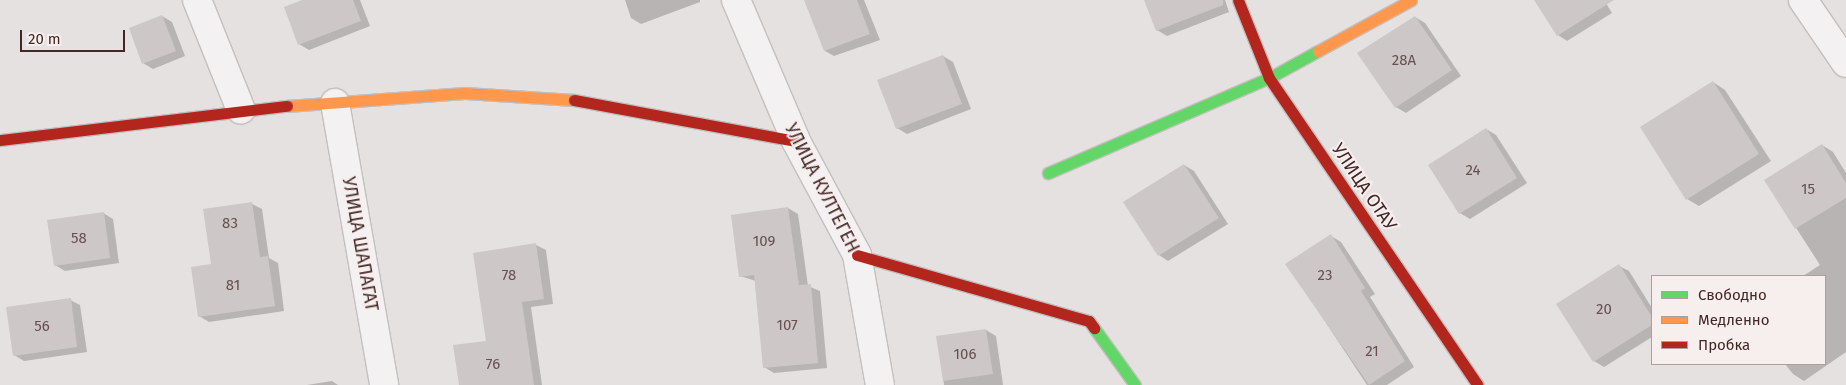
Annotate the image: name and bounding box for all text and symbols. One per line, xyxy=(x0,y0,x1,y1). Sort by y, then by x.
scale bar xyxy=(22,20,128,52)
text: 20 m xyxy=(28,30,61,48)
house number: 28А xyxy=(1392,52,1416,70)
street label: УЛИЦА КУЛТЕГЕН xyxy=(780,120,864,256)
street label: УЛИЦА ОТАУ xyxy=(1327,139,1401,235)
house number: 24 xyxy=(1466,162,1480,180)
street label: УЛИЦА ШАПАГАТ xyxy=(338,175,382,313)
house number: 15 xyxy=(1801,181,1815,199)
house number: 83 xyxy=(222,215,238,233)
house number: 58 xyxy=(71,230,87,248)
house number: 109 xyxy=(753,233,775,251)
house number: 78 xyxy=(502,267,516,285)
house number: 23 xyxy=(1318,267,1332,285)
legend xyxy=(1651,275,1826,365)
house number: 81 xyxy=(226,277,240,295)
text: Свободно xyxy=(1698,286,1767,304)
house number: 20 xyxy=(1596,301,1612,319)
text: Медленно xyxy=(1698,311,1770,329)
house number: 107 xyxy=(776,317,798,335)
house number: 56 xyxy=(34,318,50,336)
text: Пробка xyxy=(1698,336,1750,354)
house number: 21 xyxy=(1365,343,1379,361)
house number: 106 xyxy=(954,346,976,364)
house number: 76 xyxy=(486,356,500,374)

